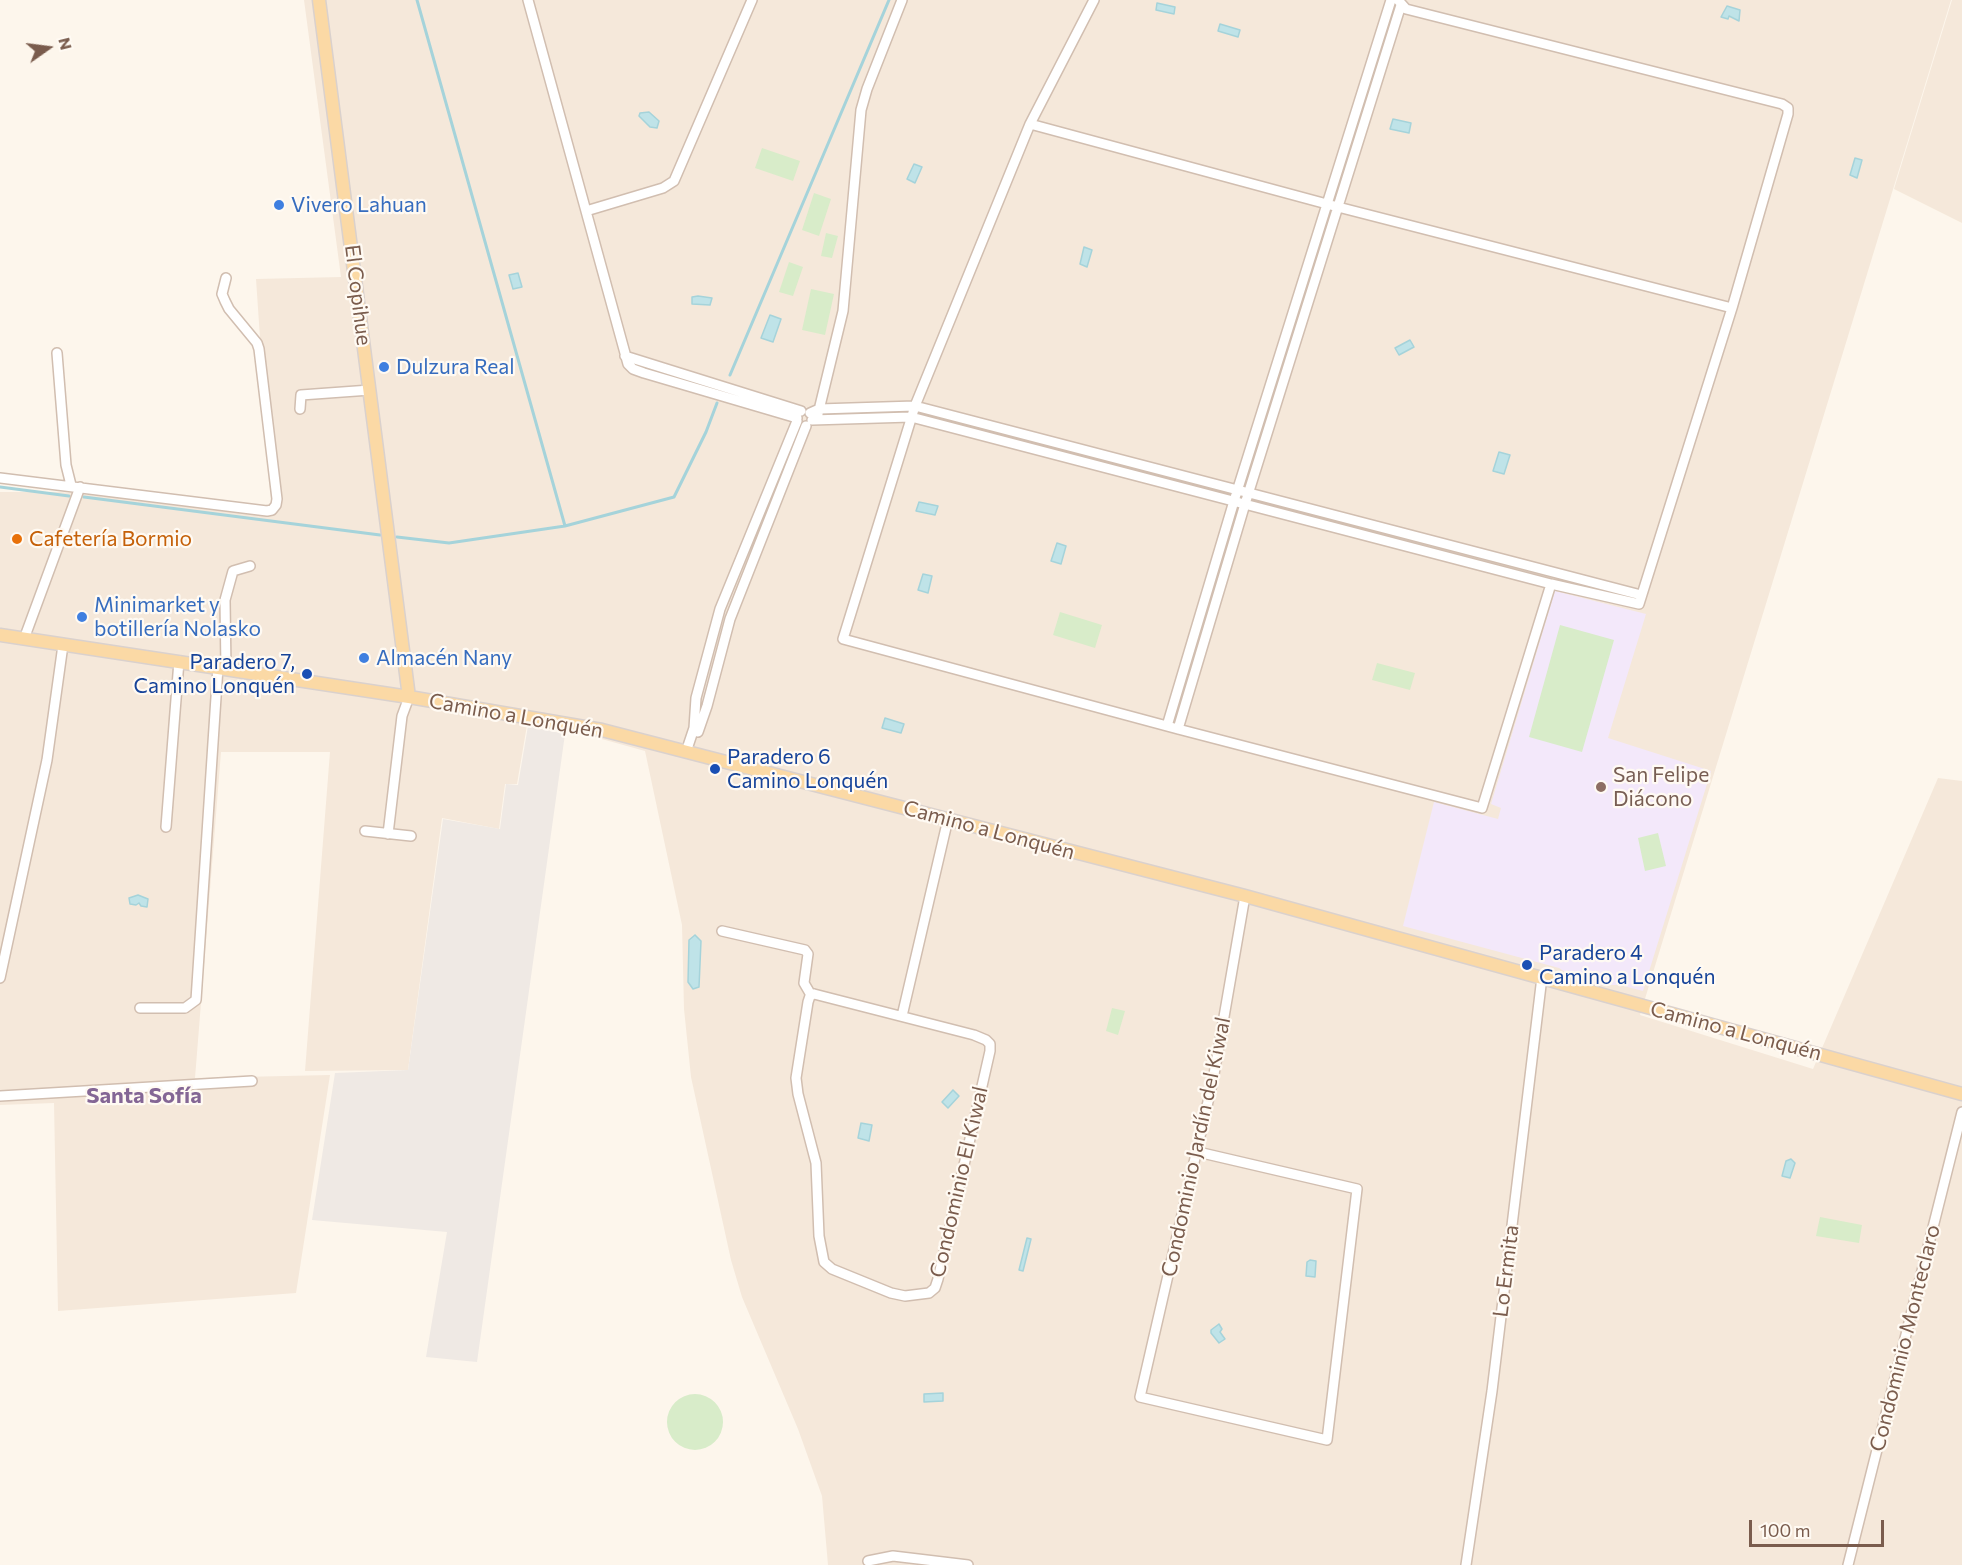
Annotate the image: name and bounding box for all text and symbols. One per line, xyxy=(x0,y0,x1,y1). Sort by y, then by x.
north arrow xyxy=(18,18,78,78)
text: N xyxy=(55,35,77,52)
place label: Vivero Lahuan xyxy=(291,192,427,218)
marker: Vivero Lahuan xyxy=(272,198,286,212)
street label: El Copihue xyxy=(339,243,377,347)
place label: Dulzura Real xyxy=(396,354,515,380)
marker: Dulzura Real xyxy=(377,360,391,374)
place label: Cafetería Bormio xyxy=(29,526,192,552)
marker: Cafetería Bormio xyxy=(10,532,24,546)
place label: Minimarket y botillería Nolasko xyxy=(94,592,261,642)
marker: Minimarket y botillería Nolasko xyxy=(75,610,89,624)
place label: Almacén Nany xyxy=(376,645,512,671)
place label: Paradero 7, Camino Lonquén xyxy=(134,649,295,699)
marker: Almacén Nany xyxy=(357,651,371,665)
marker: Paradero 7, Camino Lonquén xyxy=(300,667,314,681)
street label: Camino a Lonquén xyxy=(427,688,605,744)
place label: Paradero 6 Camino Lonquén xyxy=(727,744,888,794)
marker: Paradero 6 Camino Lonquén xyxy=(708,762,722,776)
place label: San Felipe Diácono xyxy=(1613,762,1709,812)
marker: San Felipe Diácono xyxy=(1594,780,1608,794)
street label: Camino a Lonquén xyxy=(901,795,1077,865)
place label: Paradero 4 Camino a Lonquén xyxy=(1539,940,1715,990)
marker: Paradero 4 Camino a Lonquén xyxy=(1520,958,1534,972)
street label: Camino a Lonquén xyxy=(1648,996,1824,1066)
street label: Condominio Jardín del Kiwal xyxy=(1156,1015,1236,1279)
district label: Santa Sofía xyxy=(86,1083,202,1109)
street label: Condominio El Kiwal xyxy=(925,1084,993,1280)
street label: Condominio Monteclaro xyxy=(1865,1222,1945,1454)
street label: Lo Ermita xyxy=(1488,1223,1524,1319)
scale bar xyxy=(1752,1508,1887,1546)
text: 100 m xyxy=(1760,1519,1810,1541)

